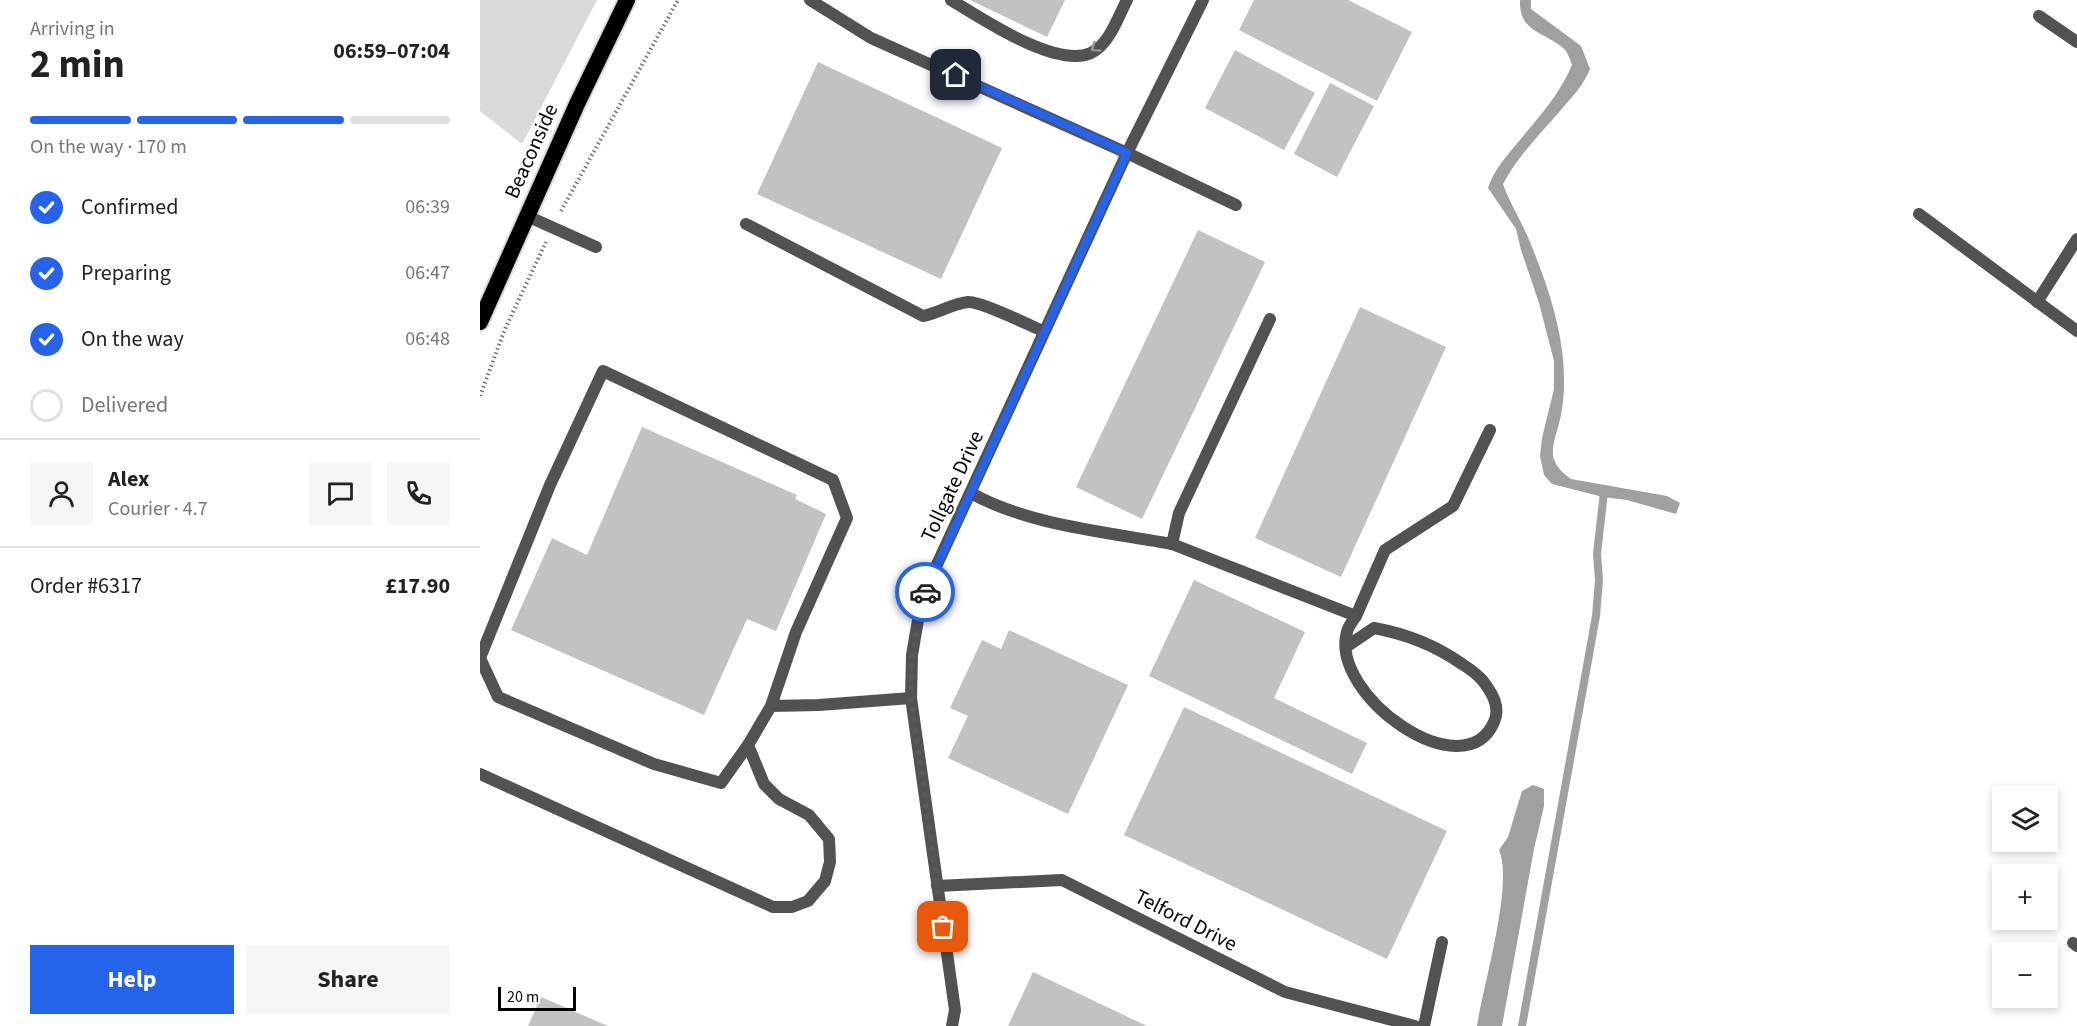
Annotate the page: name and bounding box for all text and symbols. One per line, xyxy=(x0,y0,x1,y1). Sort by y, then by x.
text: Arriving in xyxy=(30,15,115,43)
text: 06:59–07:04 xyxy=(333,35,450,67)
text: 2 min xyxy=(30,37,125,93)
one-way arrow xyxy=(1091,41,1102,52)
pin xyxy=(930,49,981,100)
icon: home xyxy=(939,58,972,91)
street label: Beaconside xyxy=(497,99,565,203)
text: On the way · 170 m xyxy=(30,133,187,161)
icon: check xyxy=(30,191,63,224)
text: Confirmed xyxy=(81,191,178,223)
text: 06:39 xyxy=(405,193,450,221)
icon: check xyxy=(30,257,63,290)
text: Preparing xyxy=(81,257,171,289)
text: 06:47 xyxy=(405,259,450,287)
icon: check xyxy=(30,323,63,356)
text: On the way xyxy=(81,323,184,355)
text: 06:48 xyxy=(405,325,450,353)
text: Delivered xyxy=(81,389,168,421)
street label: Tollgate Drive xyxy=(913,426,991,546)
button: person xyxy=(30,462,93,525)
button: chat xyxy=(309,462,372,525)
button: phone xyxy=(387,462,450,525)
text: Alex xyxy=(108,463,149,495)
text: Courier · 4.7 xyxy=(108,495,208,523)
courier xyxy=(895,562,955,622)
text: Order #6317 xyxy=(30,570,142,602)
text: £17.90 xyxy=(385,570,450,602)
icon: car xyxy=(909,576,942,609)
map controls xyxy=(1992,786,2058,1008)
button: layers xyxy=(1992,786,2058,852)
button: + xyxy=(1992,864,2058,930)
street label: Telford Drive xyxy=(1130,881,1242,959)
pin xyxy=(917,901,968,952)
icon: bag xyxy=(926,910,959,943)
button: − xyxy=(1992,942,2058,1008)
button: Help xyxy=(30,945,234,1014)
button: Share xyxy=(246,945,450,1014)
scale bar xyxy=(498,984,576,1012)
text: 20 m xyxy=(507,986,539,1008)

